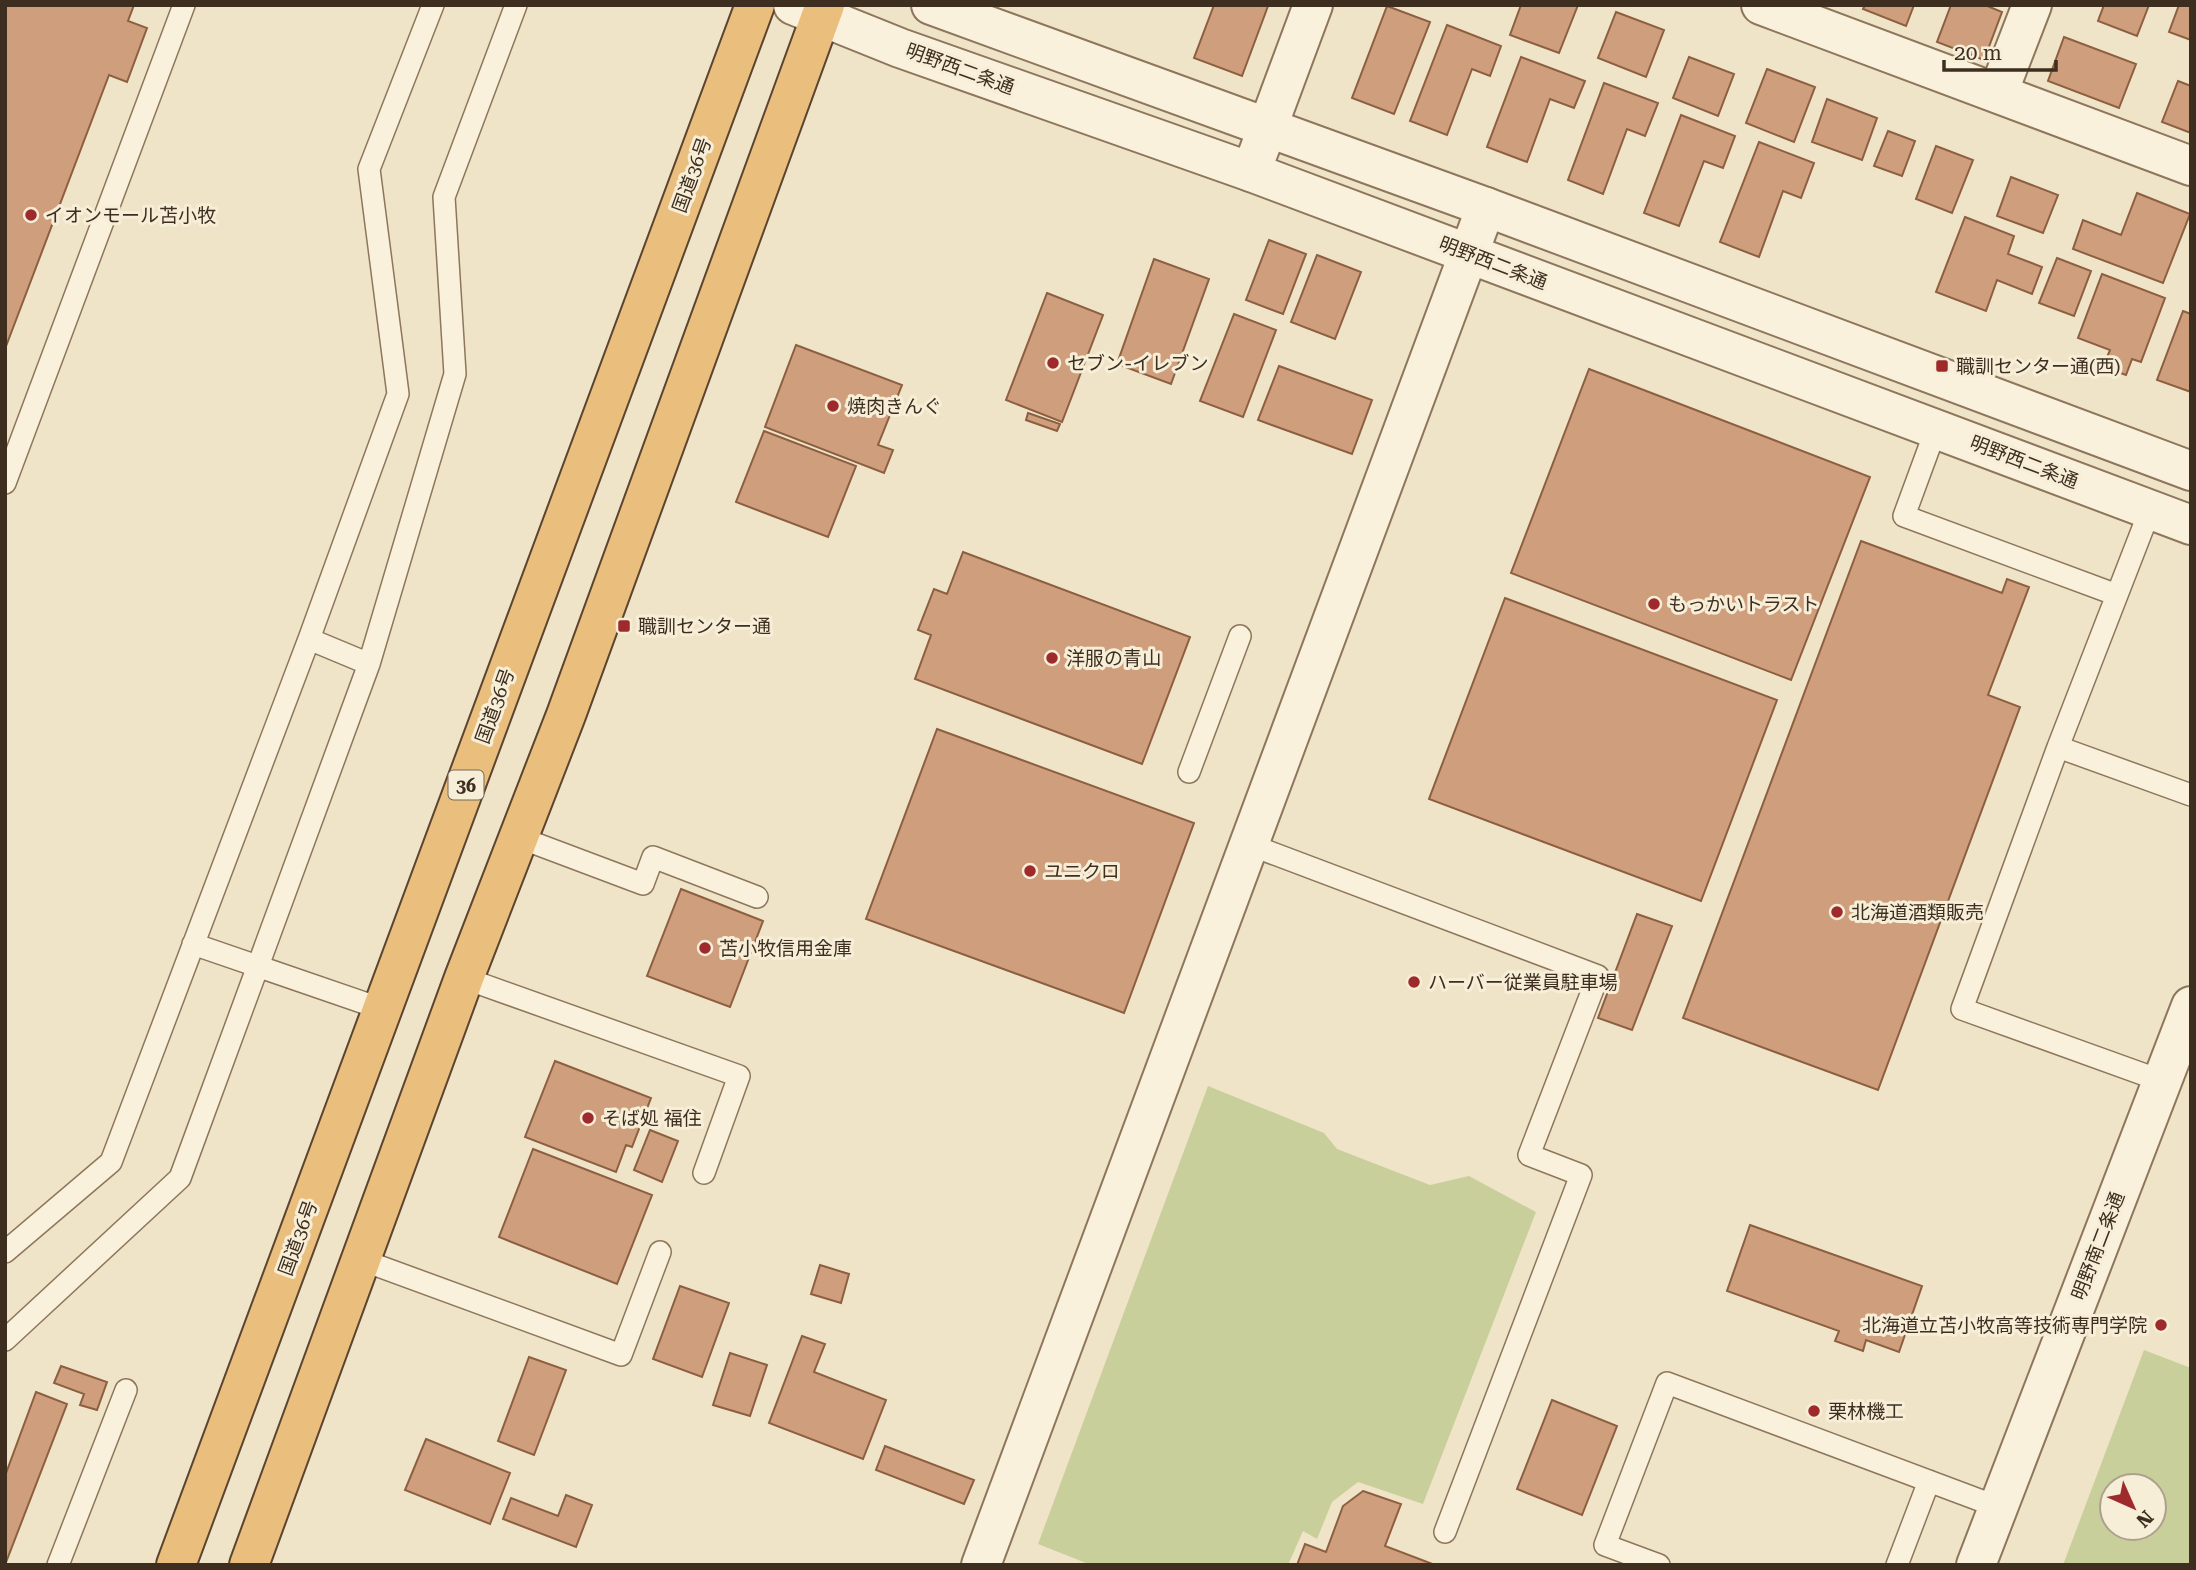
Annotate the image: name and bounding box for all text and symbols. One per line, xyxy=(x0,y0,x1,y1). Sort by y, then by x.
scale bar xyxy=(1944,28,2056,72)
street label: 明野西二条通 xyxy=(902,39,1018,99)
text: 20 m xyxy=(1954,41,2002,65)
street label: 国道36号 xyxy=(668,134,716,216)
place label: イオンモール苫小牧 xyxy=(45,204,216,227)
marker: イオンモール苫小牧 xyxy=(23,207,39,223)
street label: 明野西二条通 xyxy=(1436,232,1550,294)
place label: セブン-イレブン xyxy=(1067,352,1208,375)
marker: セブン-イレブン xyxy=(1045,355,1061,371)
place label: 職訓センター通(西) xyxy=(1956,355,2120,378)
marker: 職訓センター通(西) xyxy=(1934,358,1950,374)
place label: 焼肉きんぐ xyxy=(847,395,942,418)
marker: 焼肉きんぐ xyxy=(825,398,841,414)
street label: 明野西二条通 xyxy=(1967,431,2081,493)
place label: もっかいトラスト xyxy=(1668,593,1820,616)
marker: もっかいトラスト xyxy=(1646,596,1662,612)
place label: 職訓センター通 xyxy=(638,615,771,638)
marker: 職訓センター通 xyxy=(616,618,632,634)
place label: 洋服の青山 xyxy=(1066,647,1161,670)
marker: 洋服の青山 xyxy=(1044,650,1060,666)
street label: 国道36号 xyxy=(471,665,519,747)
road number: 36 xyxy=(448,770,484,800)
place label: ユニクロ xyxy=(1044,860,1120,883)
marker: ユニクロ xyxy=(1022,863,1038,879)
place label: 北海道酒類販売 xyxy=(1851,901,1984,924)
marker: 北海道酒類販売 xyxy=(1829,904,1845,920)
place label: 苫小牧信用金庫 xyxy=(719,937,852,960)
marker: 苫小牧信用金庫 xyxy=(697,940,713,956)
place label: ハーバー従業員駐車場 xyxy=(1428,971,1618,994)
marker: ハーバー従業員駐車場 xyxy=(1406,974,1422,990)
place label: そば処 福住 xyxy=(602,1107,702,1130)
marker: そば処 福住 xyxy=(580,1110,596,1126)
street label: 明野南二条通 xyxy=(2067,1189,2129,1303)
street label: 国道36号 xyxy=(274,1197,322,1279)
place label: 北海道立苫小牧高等技術専門学院 xyxy=(1862,1314,2147,1337)
marker: 北海道立苫小牧高等技術専門学院 xyxy=(2153,1317,2169,1333)
place label: 栗林機工 xyxy=(1828,1400,1904,1423)
marker: 栗林機工 xyxy=(1806,1403,1822,1419)
north arrow xyxy=(2098,1472,2168,1542)
text: N xyxy=(2131,1505,2158,1532)

